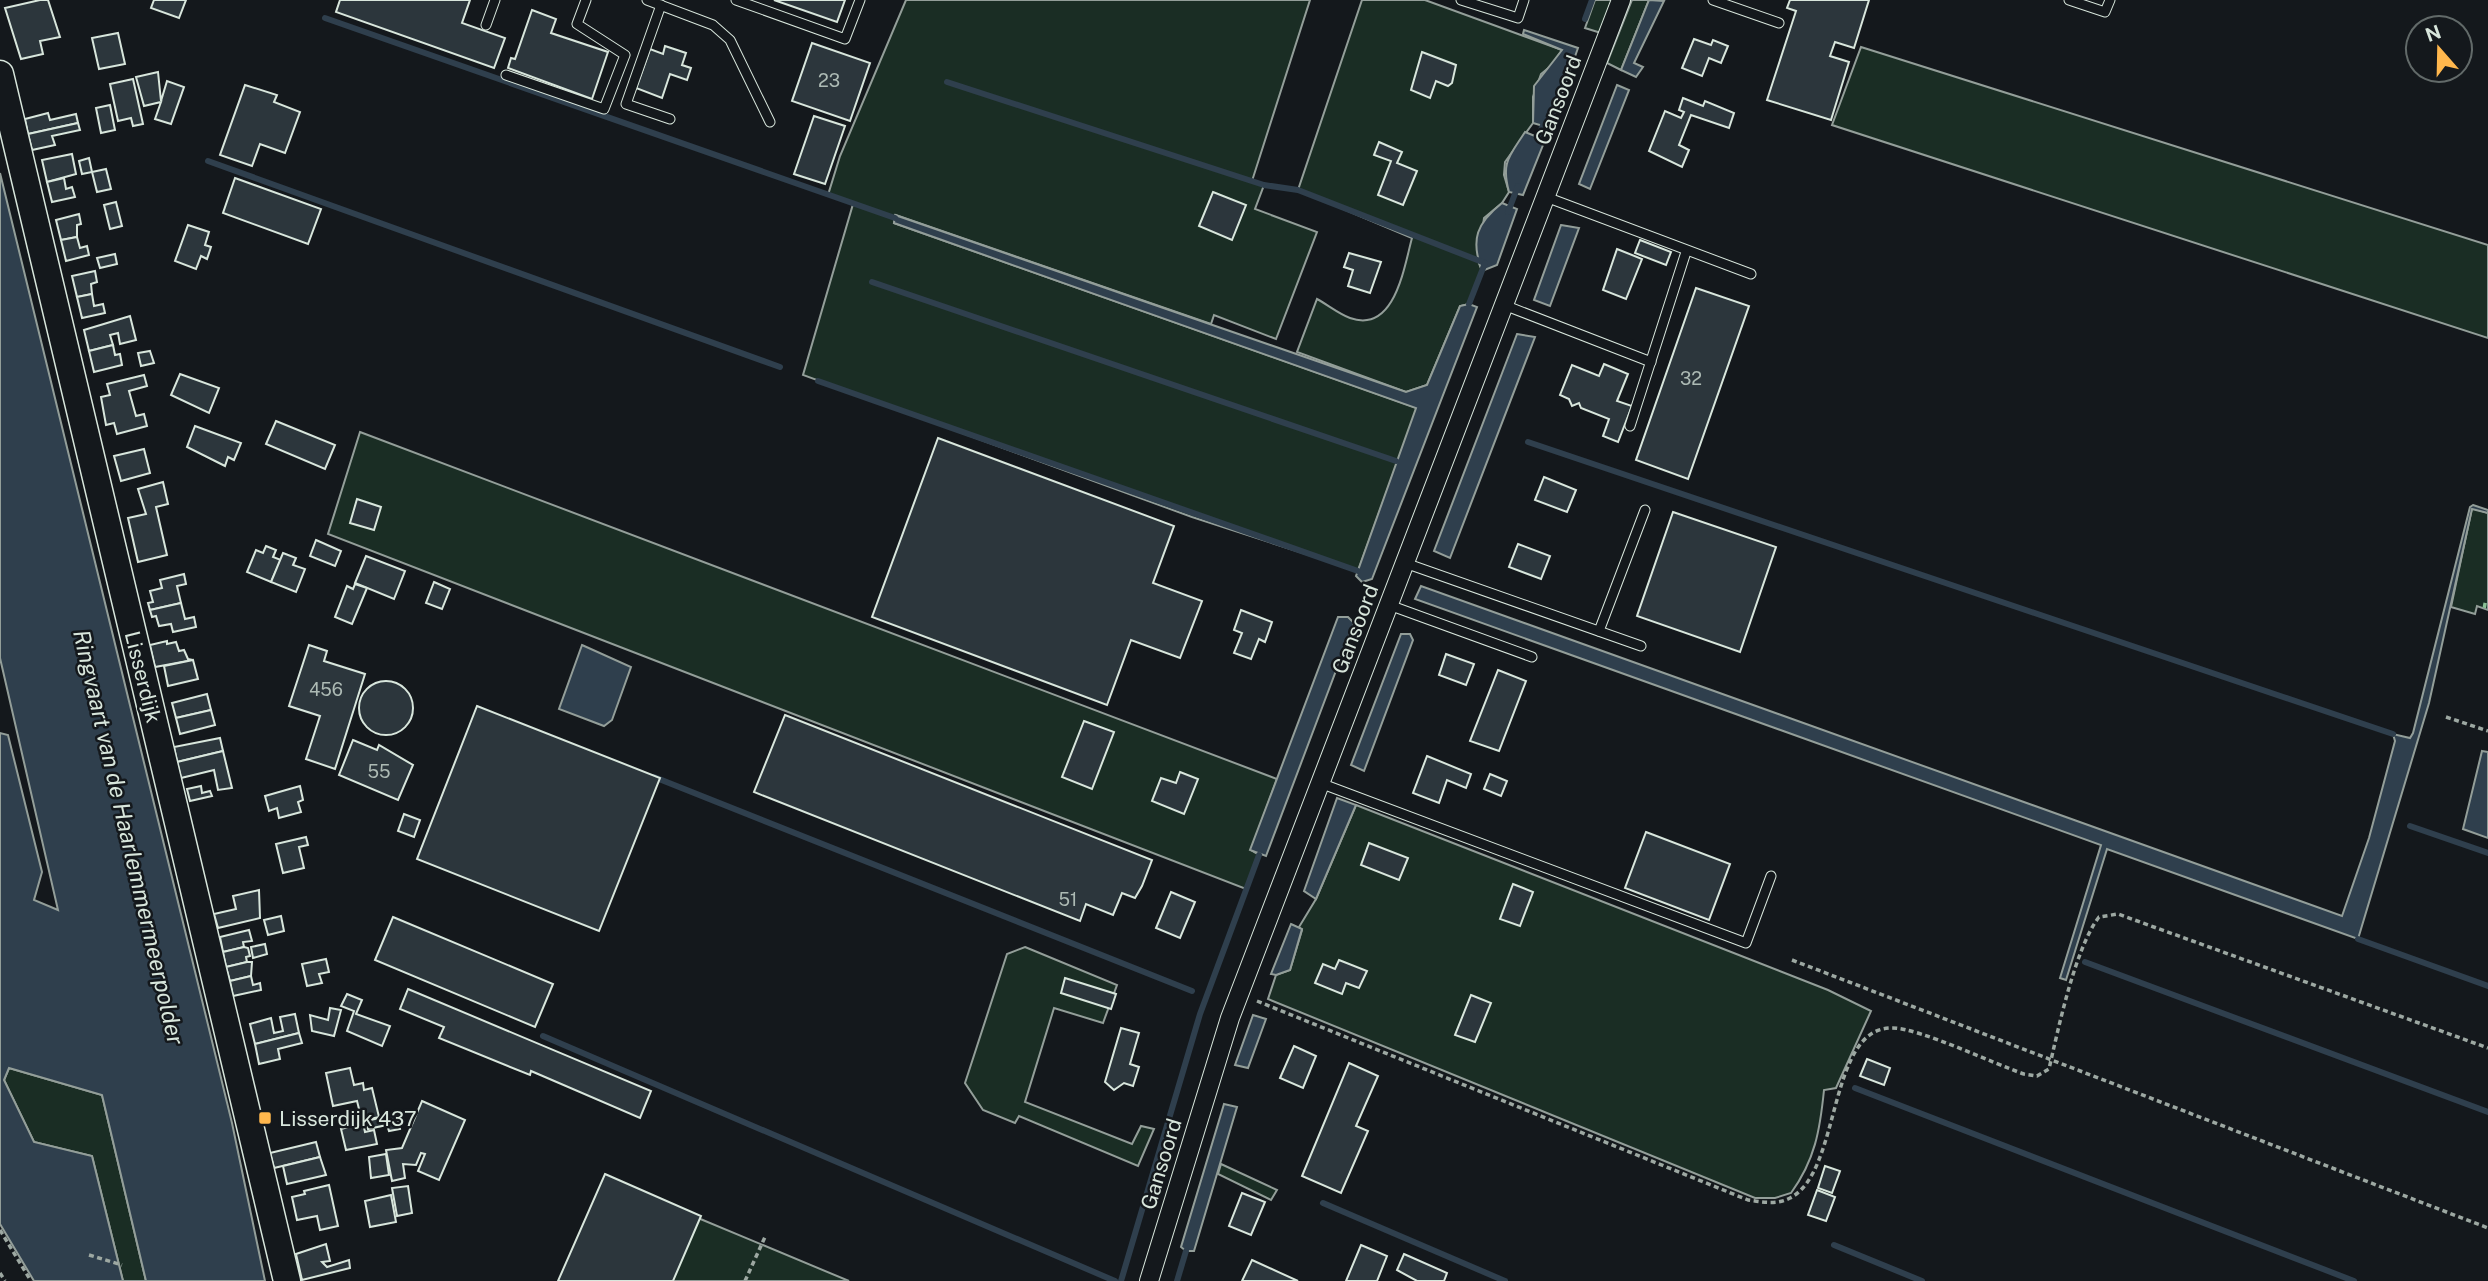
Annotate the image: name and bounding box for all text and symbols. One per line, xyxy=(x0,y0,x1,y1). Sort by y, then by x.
north arrow xyxy=(2404,14,2474,84)
text: N xyxy=(2422,20,2444,46)
street label: Gansoord xyxy=(1529,52,1587,148)
house number: 23 xyxy=(818,70,840,91)
house number: 32 xyxy=(1680,368,1702,389)
street label: Gansoord xyxy=(1326,581,1384,677)
water label: Ringvaart van de Haarlemmermeerpolder xyxy=(68,627,190,1047)
street label: Lisserdijk xyxy=(120,628,167,726)
house number: 456 xyxy=(309,679,343,700)
house number: 55 xyxy=(367,761,391,782)
house number: 51 xyxy=(1059,889,1077,910)
place label: Lisserdijk 437 xyxy=(279,1106,417,1131)
marker: Lisserdijk 437 xyxy=(257,1110,273,1126)
street label: Gansoord xyxy=(1135,1115,1187,1213)

